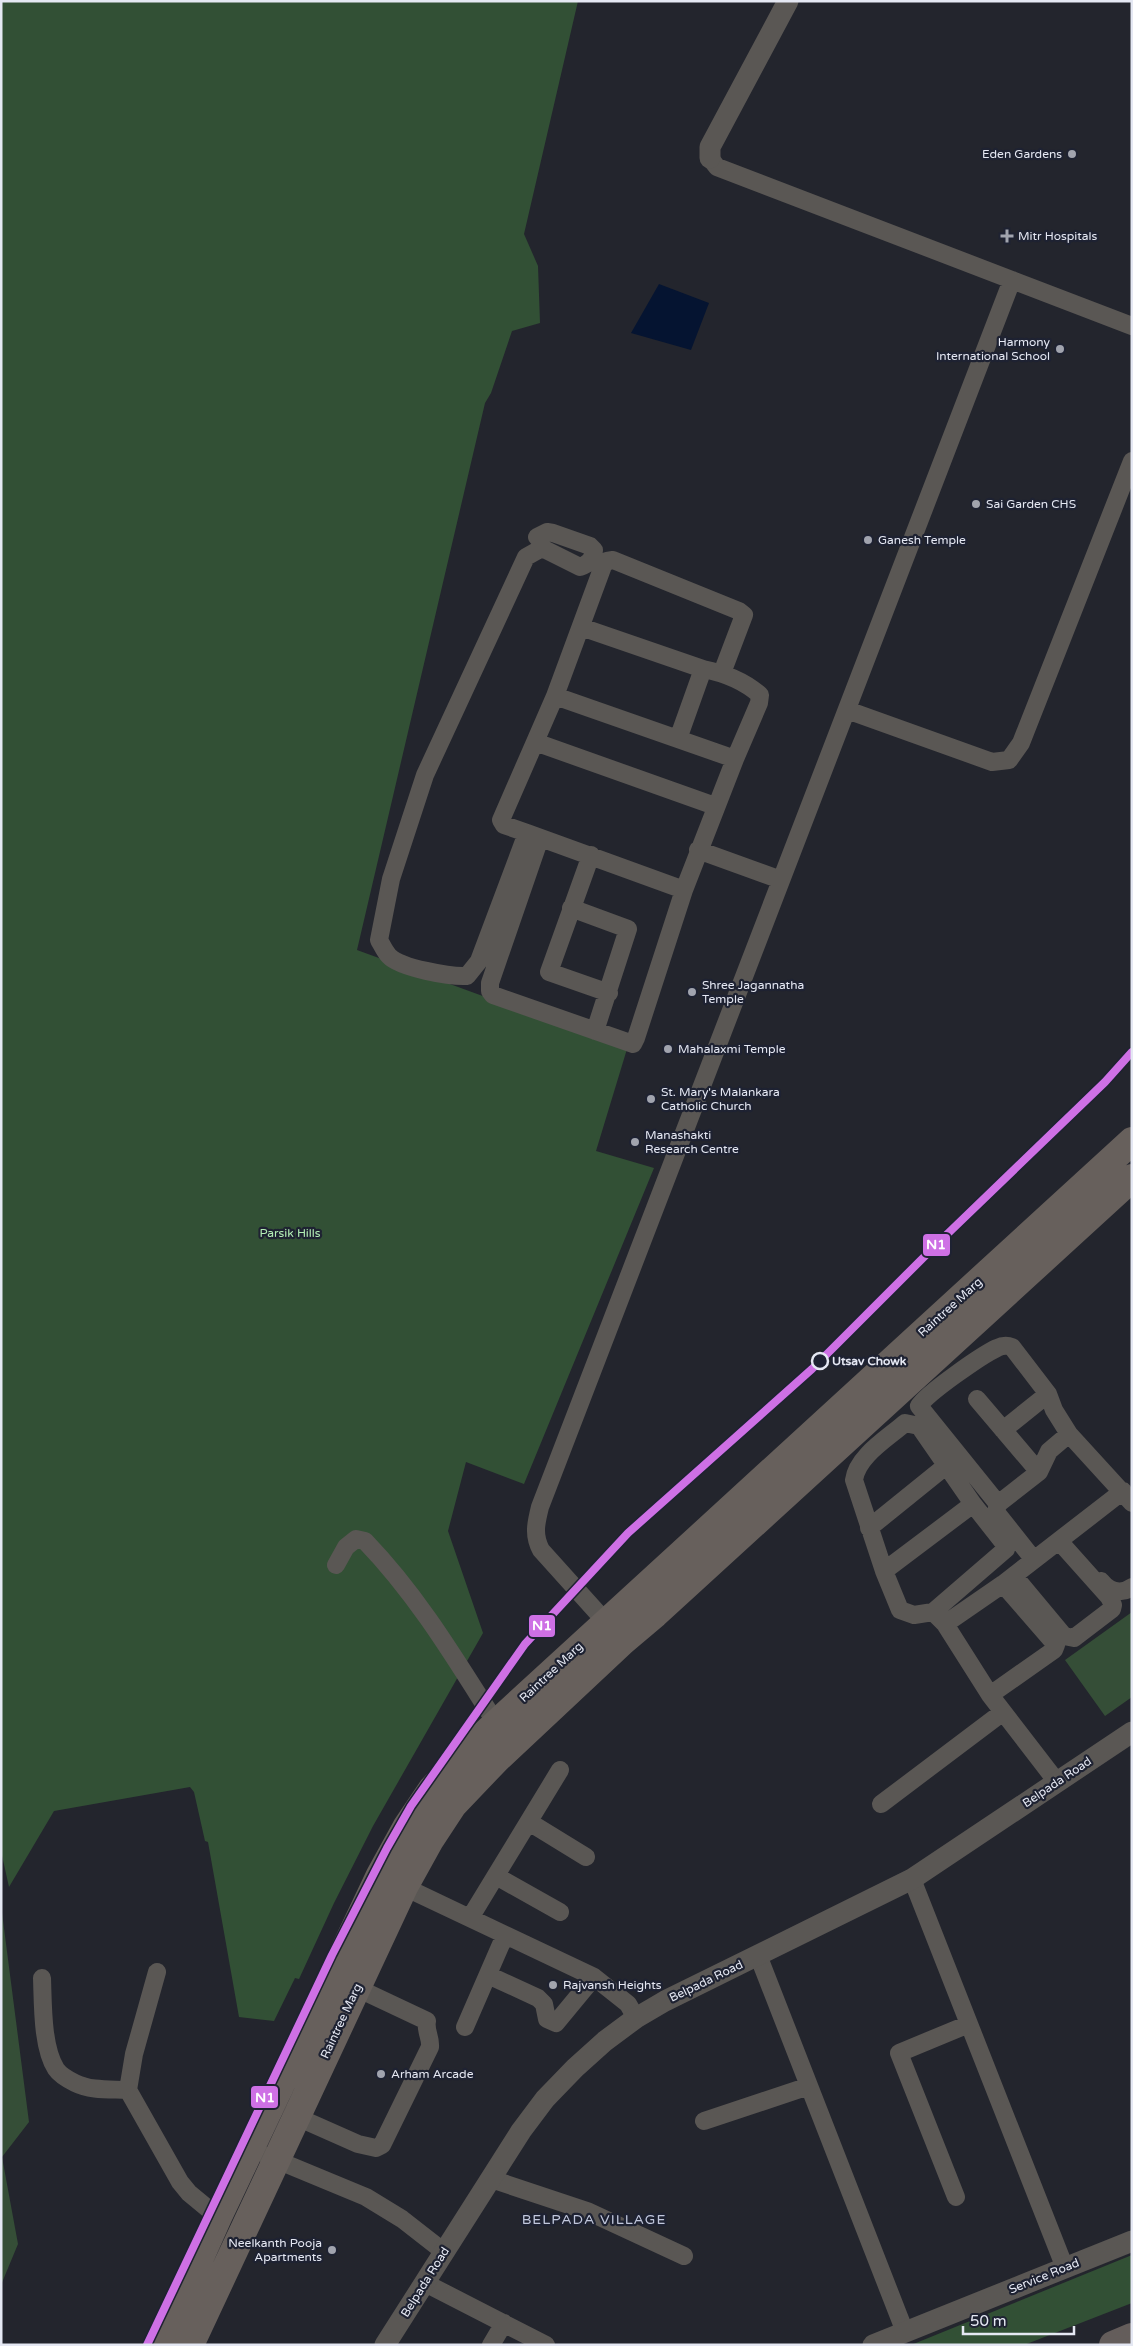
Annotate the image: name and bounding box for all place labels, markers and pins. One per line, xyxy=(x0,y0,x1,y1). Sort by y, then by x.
place label: Eden Gardens xyxy=(982,147,1062,161)
marker: Eden Gardens xyxy=(1066,148,1078,160)
marker: Mitr Hospitals xyxy=(1000,229,1014,243)
place label: Mitr Hospitals xyxy=(1018,229,1098,243)
place label: Harmony International School xyxy=(936,335,1051,363)
marker: Harmony International School xyxy=(1054,343,1066,355)
place label: Sai Garden CHS xyxy=(986,497,1076,511)
marker: Sai Garden CHS xyxy=(970,498,982,510)
place label: Ganesh Temple xyxy=(878,533,966,547)
marker: Ganesh Temple xyxy=(862,534,874,546)
place label: Shree Jagannatha Temple xyxy=(702,978,804,1006)
marker: Shree Jagannatha Temple xyxy=(686,986,698,998)
place label: Mahalaxmi Temple xyxy=(678,1042,786,1056)
marker: Mahalaxmi Temple xyxy=(662,1043,674,1055)
place label: St. Mary's Malankara Catholic Church xyxy=(661,1085,780,1113)
marker: St. Mary's Malankara Catholic Church xyxy=(645,1093,657,1105)
place label: Manashakti Research Centre xyxy=(645,1128,739,1156)
marker: Manashakti Research Centre xyxy=(629,1136,641,1148)
marker: Utsav Chowk xyxy=(811,1352,829,1370)
place label: Utsav Chowk xyxy=(832,1354,907,1368)
place label: Rajvansh Heights xyxy=(563,1978,662,1992)
marker: Rajvansh Heights xyxy=(547,1979,559,1991)
place label: Arham Arcade xyxy=(391,2067,474,2081)
marker: Arham Arcade xyxy=(375,2068,387,2080)
place label: Neelkanth Pooja Apartments xyxy=(228,2236,322,2264)
marker: Neelkanth Pooja Apartments xyxy=(326,2244,338,2256)

